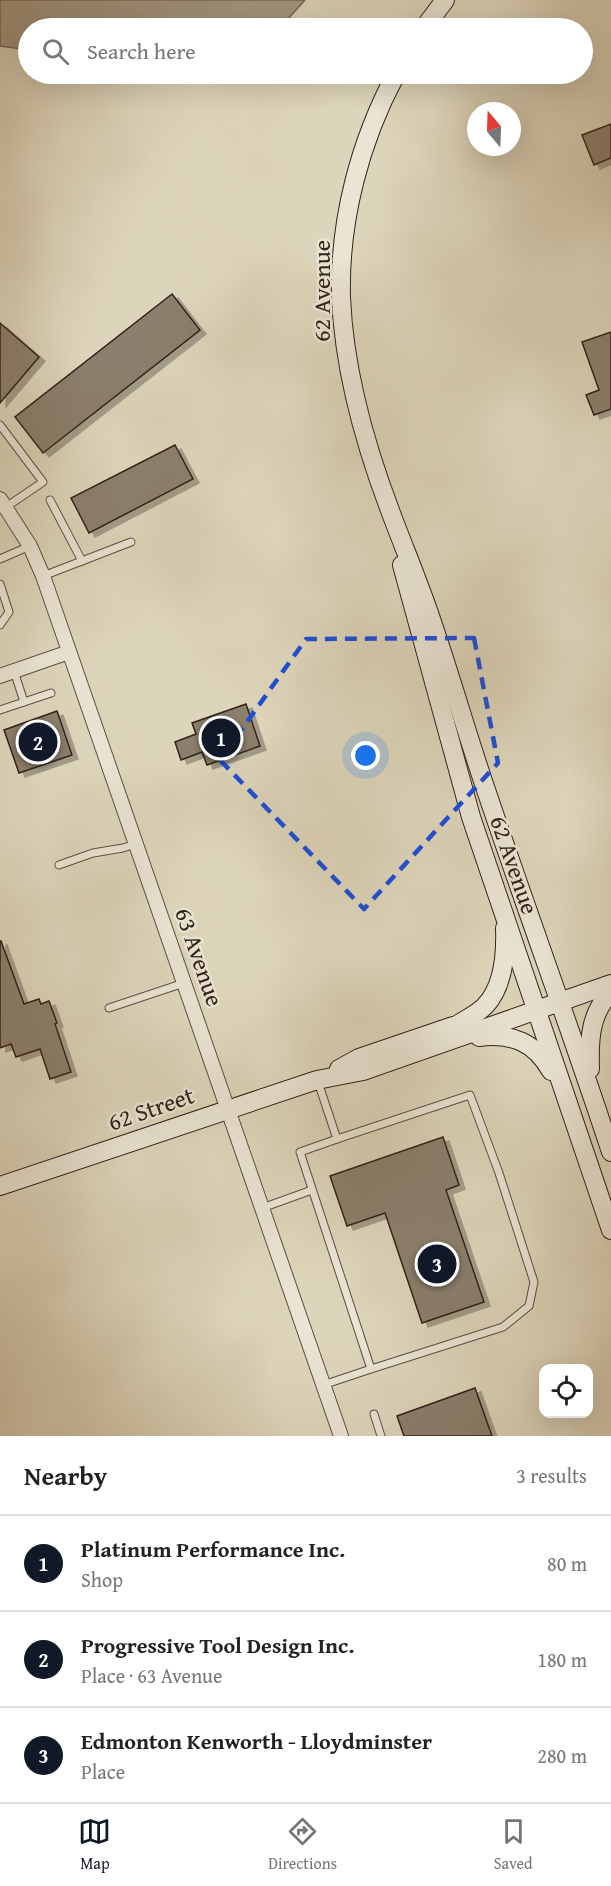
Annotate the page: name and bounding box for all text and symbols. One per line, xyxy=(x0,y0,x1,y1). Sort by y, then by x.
search box xyxy=(18,18,593,84)
icon: search xyxy=(39,35,72,68)
text: Search here xyxy=(87,35,196,67)
north arrow xyxy=(467,102,521,156)
street label: 62 Avenue xyxy=(304,240,339,342)
pin: 1 xyxy=(202,716,240,760)
pin: 2 xyxy=(18,720,57,764)
your location xyxy=(351,741,380,770)
street label: 62 Avenue xyxy=(481,811,548,919)
street label: 63 Avenue xyxy=(166,903,233,1011)
street label: 62 Street xyxy=(103,1077,199,1140)
pin: 3 xyxy=(418,1242,456,1286)
map controls xyxy=(539,1364,593,1418)
button: locate xyxy=(539,1364,593,1418)
text: Nearby xyxy=(24,1456,107,1495)
text: 3 results xyxy=(516,1461,587,1490)
text: Platinum Performance Inc. xyxy=(81,1533,345,1565)
text: 1 xyxy=(38,1549,49,1578)
text: 80 m xyxy=(547,1549,587,1578)
text: Shop xyxy=(81,1565,123,1594)
text: Progressive Tool Design Inc. xyxy=(81,1629,354,1661)
text: 2 xyxy=(38,1645,49,1674)
text: 180 m xyxy=(537,1645,587,1674)
text: Place · 63 Avenue xyxy=(81,1661,222,1690)
text: Edmonton Kenworth - Lloydminster xyxy=(81,1725,432,1757)
text: 3 xyxy=(38,1741,49,1770)
text: 280 m xyxy=(537,1741,587,1770)
text: Place xyxy=(81,1757,125,1786)
tab: Map xyxy=(78,1815,111,1875)
tab: Directions xyxy=(268,1815,337,1875)
tab: Saved xyxy=(494,1815,533,1875)

